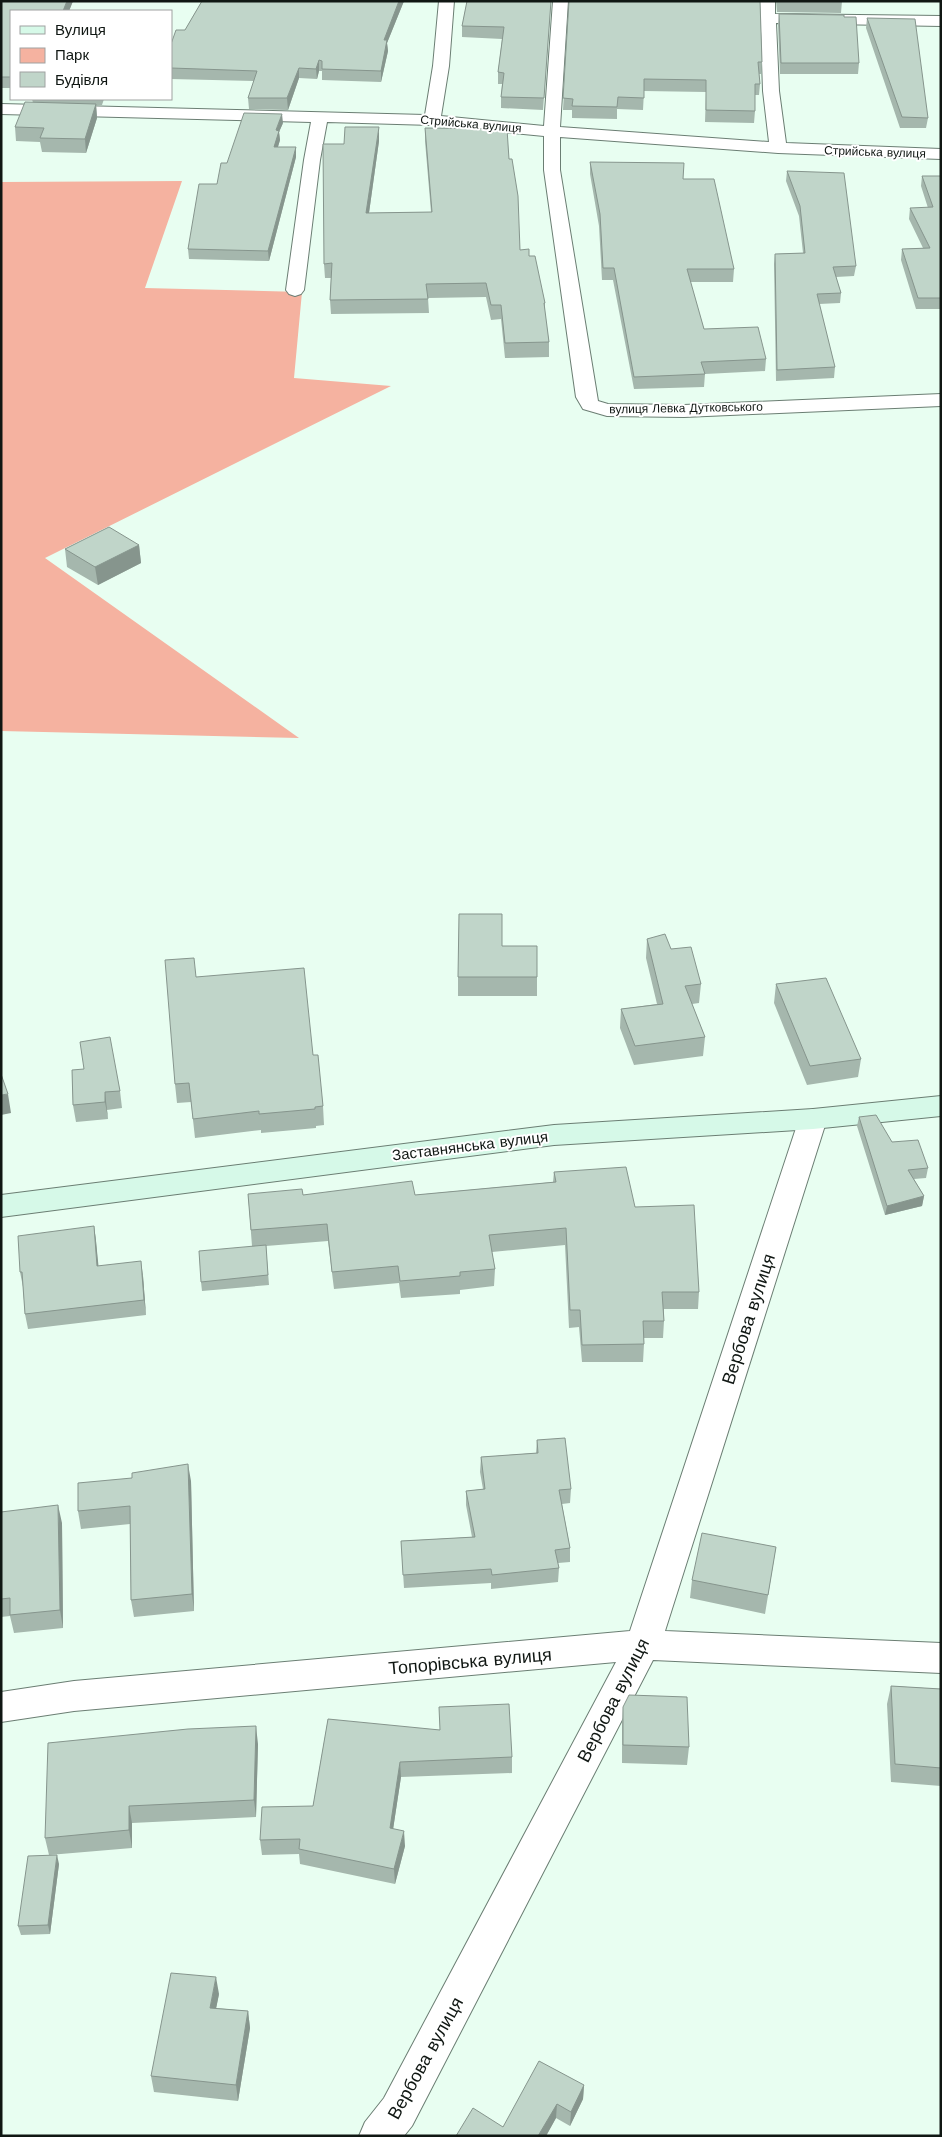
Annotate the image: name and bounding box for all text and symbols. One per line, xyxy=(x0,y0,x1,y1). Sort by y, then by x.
legend xyxy=(10,10,172,100)
text: Вулиця xyxy=(55,21,106,39)
text: Парк xyxy=(55,46,89,64)
text: Будівля xyxy=(55,71,108,89)
street label: Стрийська вулиця xyxy=(420,113,522,135)
street label: Стрийська вулиця xyxy=(824,143,926,161)
street label: вулиця Левка Дутковського xyxy=(609,400,763,416)
street label: Заставнянська вулиця xyxy=(391,1128,549,1164)
street label: Вербова вулиця xyxy=(717,1251,779,1387)
street label: Вербова вулиця xyxy=(573,1635,653,1765)
street label: Топорівська вулиця xyxy=(387,1643,553,1679)
street label: Вербова вулиця xyxy=(383,1993,467,2123)

